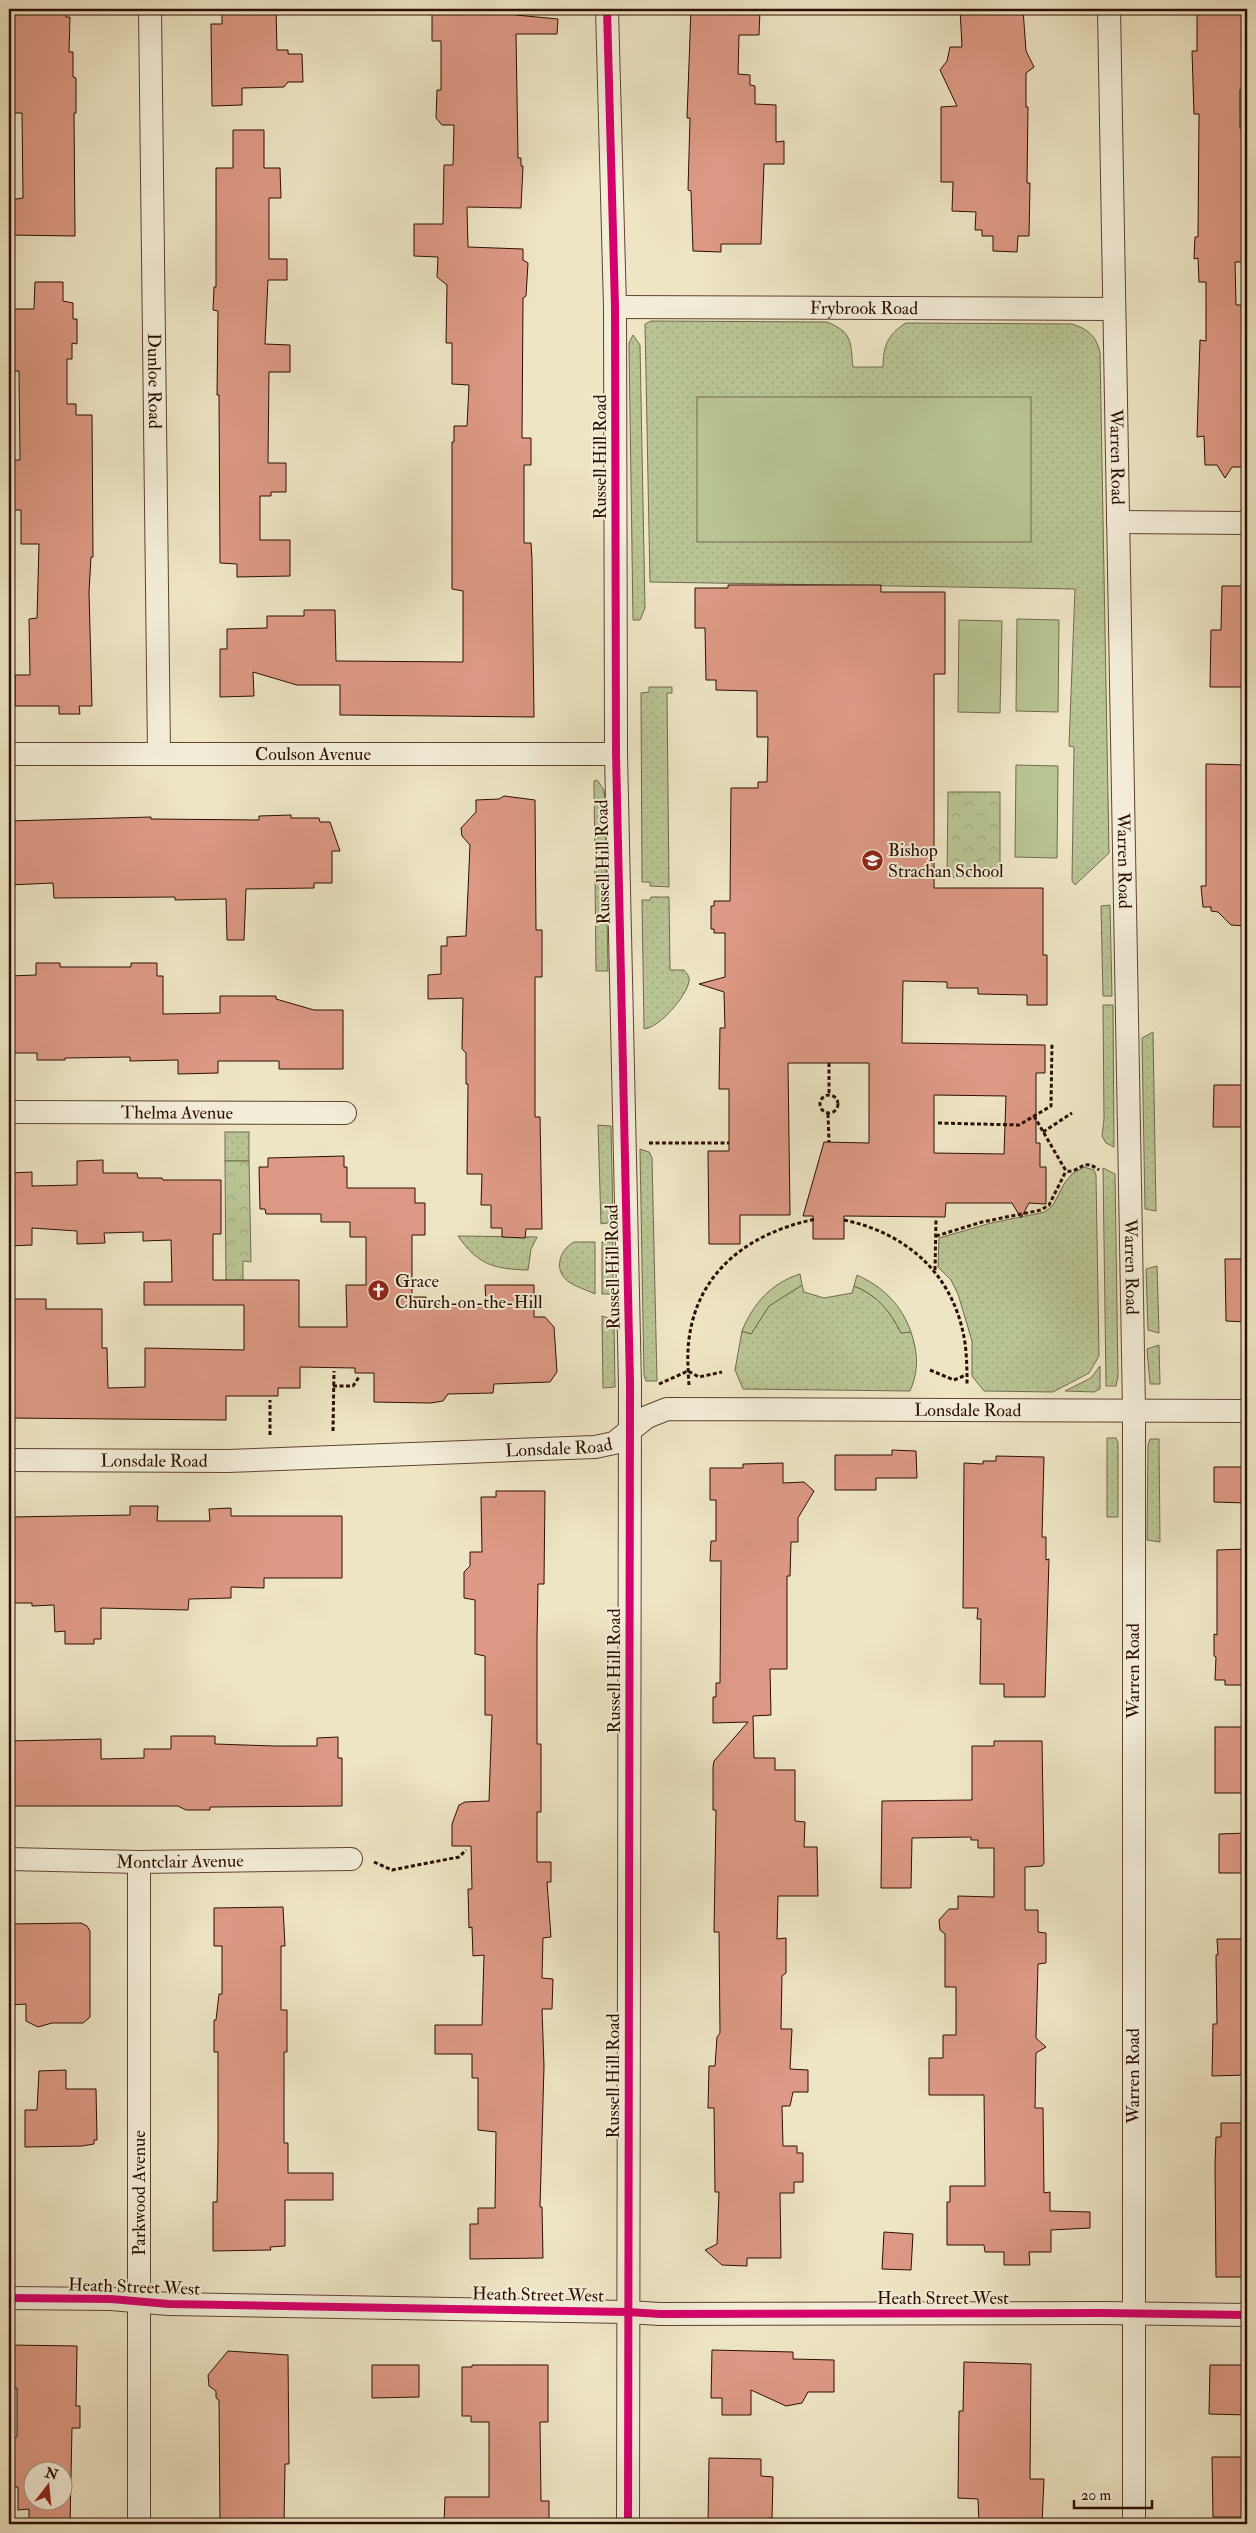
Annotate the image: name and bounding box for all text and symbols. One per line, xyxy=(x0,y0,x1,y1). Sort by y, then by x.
street label: Frybrook Road xyxy=(810,296,918,320)
street label: Dunloe Road xyxy=(142,333,167,429)
street label: Russell Hill Road xyxy=(589,394,612,520)
street label: Warren Road xyxy=(1105,408,1129,505)
street label: Coulson Avenue xyxy=(255,743,371,766)
street label: Russell Hill Road xyxy=(590,799,616,925)
street label: Warren Road xyxy=(1112,812,1137,909)
place label: Bishop Strachan School xyxy=(888,839,1004,883)
school or university icon: Bishop Strachan School xyxy=(860,848,884,872)
street label: Thelma Avenue xyxy=(121,1101,234,1124)
street label: Russell Hill Road xyxy=(600,1204,626,1330)
street label: Warren Road xyxy=(1119,1218,1144,1315)
place label: Grace Church-on-the-Hill xyxy=(395,1270,543,1314)
church icon: Grace Church-on-the-Hill xyxy=(367,1279,391,1303)
street label: Lonsdale Road xyxy=(914,1398,1021,1422)
street label: Lonsdale Road xyxy=(505,1432,614,1462)
street label: Lonsdale Road xyxy=(100,1449,208,1472)
street label: Russell Hill Road xyxy=(603,1608,626,1734)
street label: Warren Road xyxy=(1122,1623,1145,1720)
street label: Montclair Avenue xyxy=(116,1849,244,1874)
street label: Russell Hill Road xyxy=(602,2013,625,2139)
street label: Warren Road xyxy=(1122,2028,1145,2125)
street label: Parkwood Avenue xyxy=(128,2130,151,2256)
street label: Heath Street West xyxy=(68,2273,200,2301)
street label: Heath Street West xyxy=(472,2282,604,2308)
street label: Heath Street West xyxy=(877,2287,1009,2310)
north arrow xyxy=(22,2460,72,2510)
text: N xyxy=(42,2464,60,2484)
scale bar xyxy=(1074,2478,1151,2510)
text: 20 m xyxy=(1081,2486,1111,2505)

